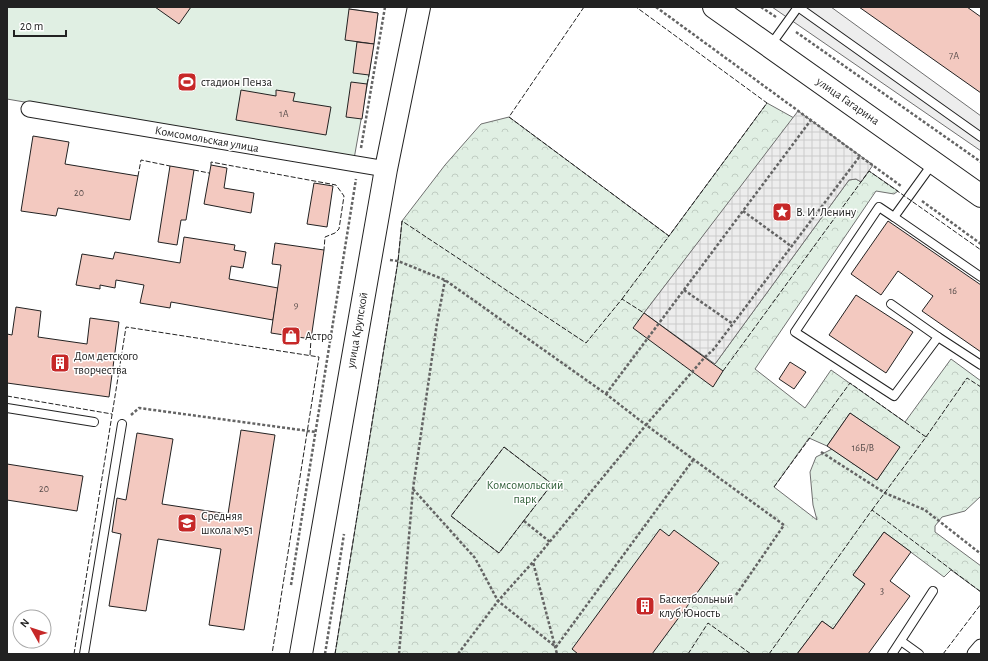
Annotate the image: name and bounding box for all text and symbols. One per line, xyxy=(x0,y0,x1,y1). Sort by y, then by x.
scale bar xyxy=(14,12,66,38)
text: 20 m xyxy=(20,20,43,32)
house number: 7А xyxy=(949,51,959,61)
sports icon: стадион Пенза xyxy=(176,71,198,93)
street label: улица Гагарина xyxy=(813,74,882,128)
place label: стадион Пенза xyxy=(201,76,272,88)
house number: 1А xyxy=(279,109,289,119)
street label: Комсомольская улица xyxy=(154,124,260,155)
house number: 20 xyxy=(74,188,84,198)
place icon: В. И. Ленину xyxy=(771,201,793,223)
place label: В. И. Ленину xyxy=(796,206,856,219)
house number: 16 xyxy=(949,286,957,296)
street label: улица Крупской xyxy=(344,291,371,370)
house number: 9 xyxy=(294,300,299,310)
shop icon: Астро xyxy=(280,325,302,347)
place label: Астро xyxy=(305,330,333,342)
place label: Дом детского творчества xyxy=(73,350,138,376)
building icon: Дом детского творчества xyxy=(49,352,71,374)
house number: 16Б/В xyxy=(852,443,875,453)
park label: Комсомольский парк xyxy=(487,479,563,505)
house number: 20 xyxy=(39,484,49,494)
place label: Средняя школа №51 xyxy=(201,510,253,536)
school or university icon: Средняя школа №51 xyxy=(176,512,198,534)
house number: 3 xyxy=(880,586,884,596)
place label: Баскетбольный клуб Юность xyxy=(659,593,733,620)
building icon: Баскетбольный клуб Юность xyxy=(634,595,656,617)
north arrow xyxy=(12,609,52,649)
text: N xyxy=(18,617,31,629)

